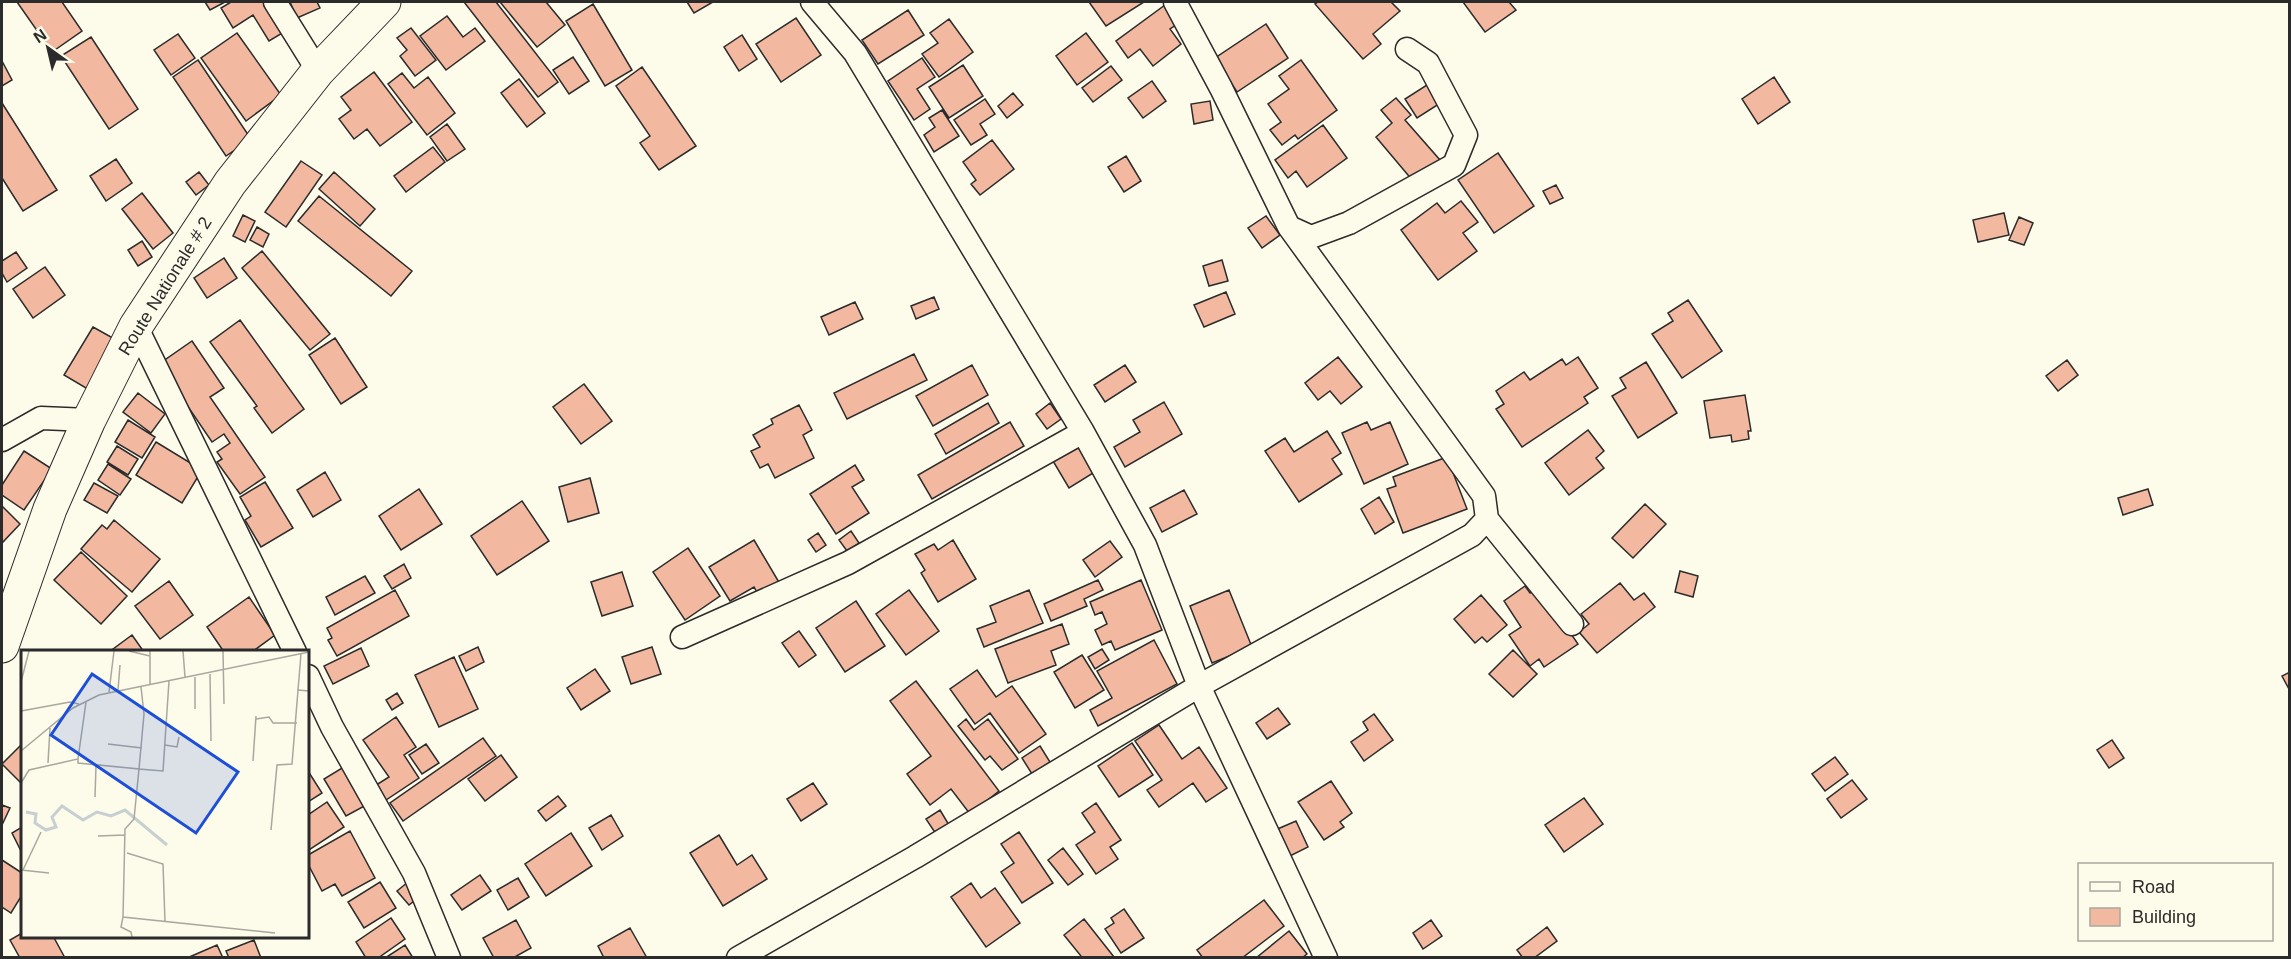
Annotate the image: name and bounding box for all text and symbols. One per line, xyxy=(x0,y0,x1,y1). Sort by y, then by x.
north arrow xyxy=(18,18,78,78)
text: N xyxy=(30,26,49,46)
street label: Route Nationale # 2 xyxy=(114,213,216,359)
inset map xyxy=(21,650,309,938)
legend xyxy=(2078,863,2273,941)
text: Road xyxy=(2132,877,2175,897)
text: Building xyxy=(2132,907,2196,927)

